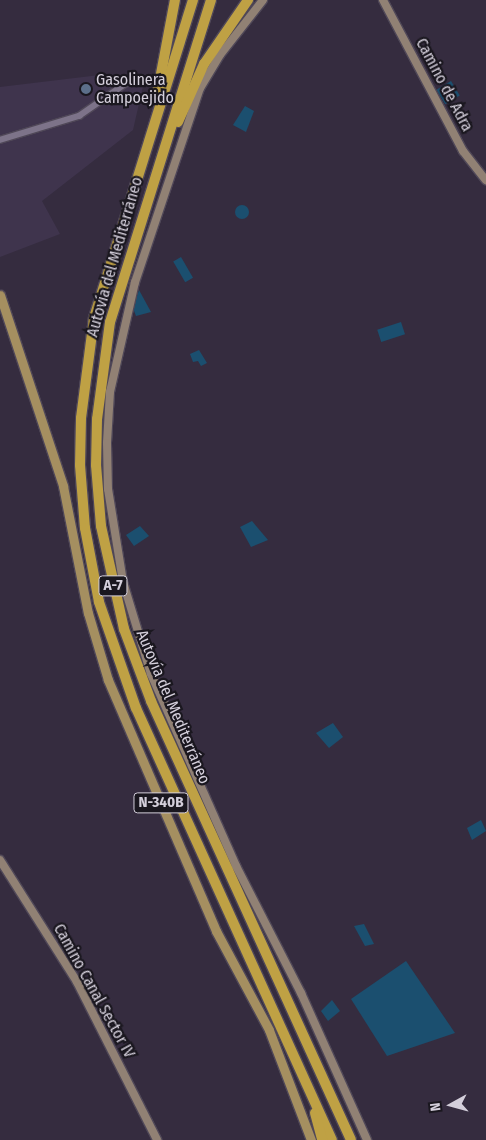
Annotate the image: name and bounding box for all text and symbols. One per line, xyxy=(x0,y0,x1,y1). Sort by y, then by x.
street label: Camino de Adra xyxy=(411,35,477,135)
place label: Gasolinera Campoejido xyxy=(96,70,174,108)
marker: Gasolinera Campoejido xyxy=(80,83,92,95)
street label: Autovía del Mediterráneo xyxy=(83,175,147,339)
road number: A-7 xyxy=(98,574,128,598)
street label: Autovía del Mediterráneo xyxy=(132,627,214,787)
road number: N-340B xyxy=(132,790,190,816)
street label: Camino Canal Sector IV xyxy=(49,921,139,1061)
north arrow xyxy=(426,1080,476,1130)
text: N xyxy=(427,1102,445,1112)

